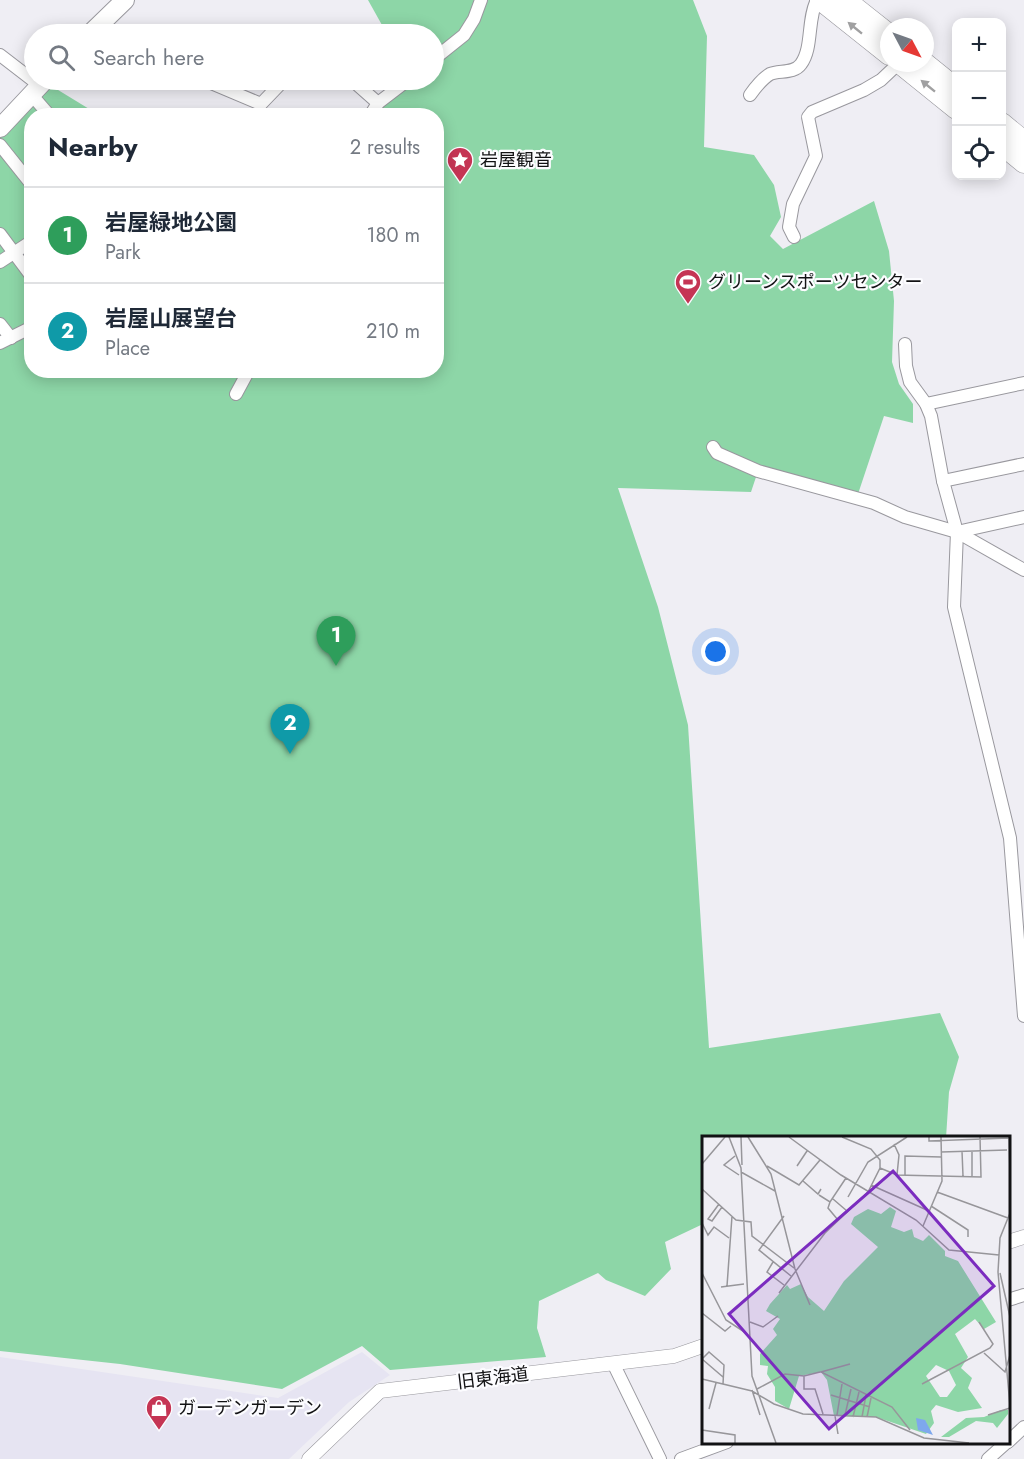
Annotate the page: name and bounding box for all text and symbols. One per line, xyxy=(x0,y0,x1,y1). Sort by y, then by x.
north arrow xyxy=(880,18,934,72)
map controls xyxy=(952,18,1006,180)
button: + xyxy=(952,18,1006,72)
one-way arrow xyxy=(847,22,862,34)
search box xyxy=(24,24,444,90)
icon: search xyxy=(45,41,78,74)
text: Search here xyxy=(93,41,204,73)
button: − xyxy=(952,72,1006,126)
one-way arrow xyxy=(920,81,935,93)
button: locate xyxy=(952,126,1006,180)
text: Nearby xyxy=(48,128,137,166)
text: 2 results xyxy=(350,133,420,162)
place icon: 岩屋観音 xyxy=(445,145,475,183)
place label: 岩屋観音 xyxy=(480,147,552,173)
text: 岩屋緑地公園 xyxy=(105,206,237,238)
text: 1 xyxy=(62,221,73,250)
text: 180 m xyxy=(366,221,420,250)
text: Park xyxy=(105,238,141,267)
sports icon: グリーンスポーツセンター xyxy=(673,267,703,305)
place label: グリーンスポーツセンター xyxy=(708,269,922,295)
text: 岩屋山展望台 xyxy=(105,302,237,334)
text: 2 xyxy=(61,317,74,346)
text: 210 m xyxy=(366,317,420,346)
text: Place xyxy=(105,334,150,363)
pin: 1 xyxy=(316,616,356,666)
your location xyxy=(701,637,730,666)
pin: 2 xyxy=(270,704,310,754)
inset map xyxy=(702,1136,1009,1444)
street label: 旧東海道 xyxy=(456,1361,530,1395)
shop icon: ガーデンガーデン xyxy=(144,1393,174,1431)
place label: ガーデンガーデン xyxy=(178,1395,322,1421)

